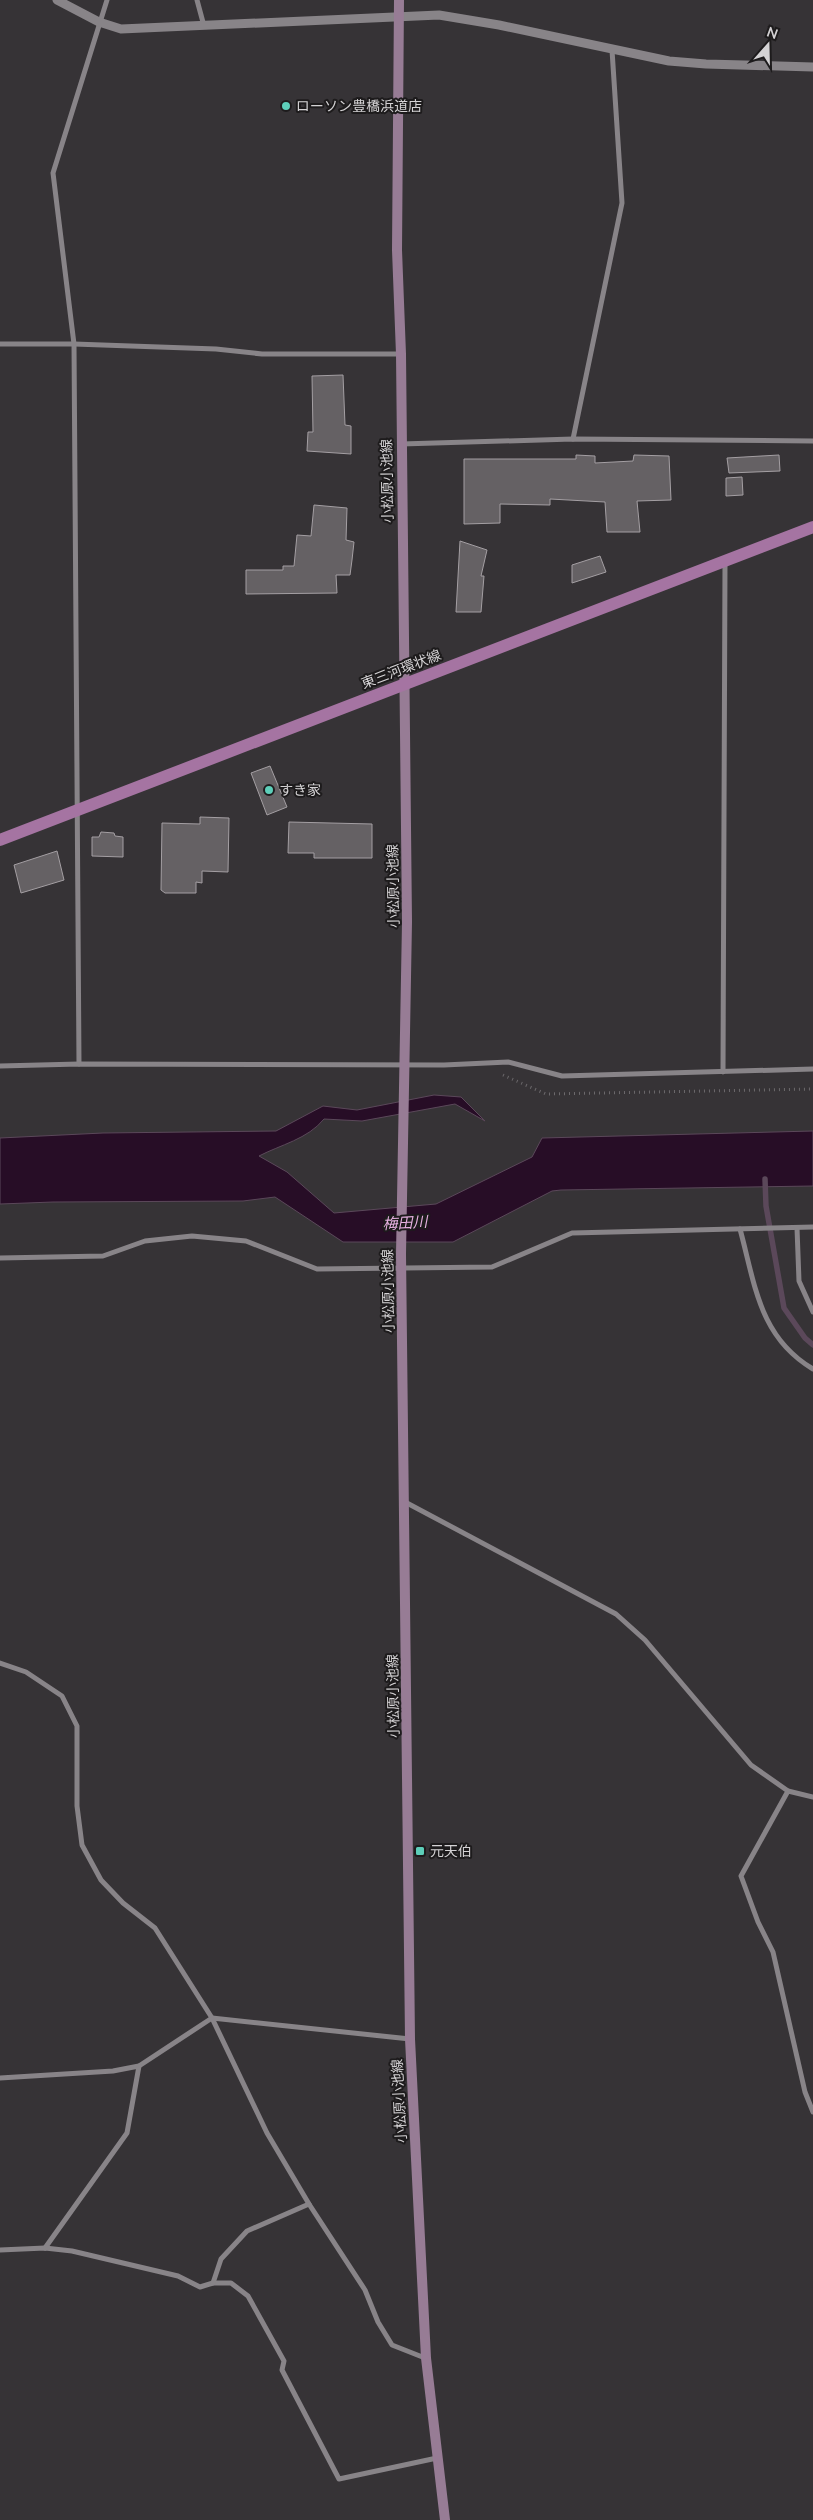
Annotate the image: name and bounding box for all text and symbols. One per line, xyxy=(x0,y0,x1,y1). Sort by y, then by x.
north arrow xyxy=(743,20,793,70)
text: N xyxy=(764,23,780,43)
place label: ローソン豊橋浜道店 xyxy=(296,97,422,115)
marker: ローソン豊橋浜道店 xyxy=(280,100,292,112)
street label: 小松原小池線 xyxy=(377,439,397,523)
street label: 東三河環状線 xyxy=(359,646,443,692)
place label: すき家 xyxy=(279,781,321,799)
marker: すき家 xyxy=(263,784,275,796)
street label: 小松原小池線 xyxy=(383,844,403,928)
water label: 梅田川 xyxy=(382,1212,430,1233)
street label: 小松原小池線 xyxy=(378,1249,398,1333)
street label: 小松原小池線 xyxy=(383,1654,403,1738)
place label: 元天伯 xyxy=(430,1842,472,1860)
marker: 元天伯 xyxy=(414,1845,426,1857)
street label: 小松原小池線 xyxy=(388,2059,410,2143)

